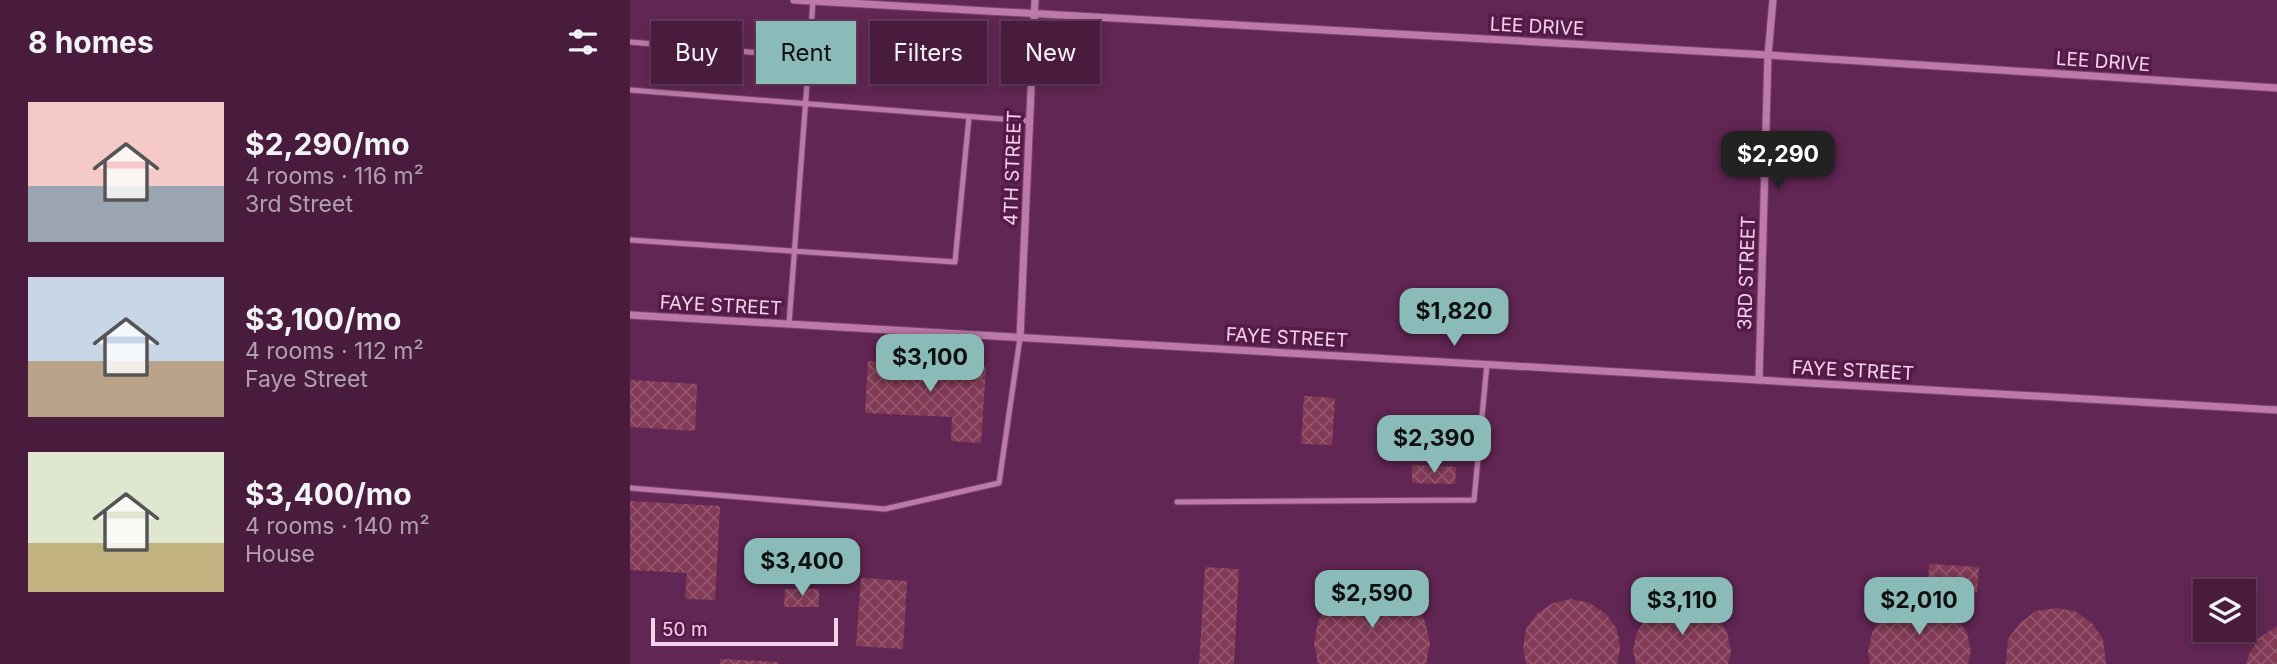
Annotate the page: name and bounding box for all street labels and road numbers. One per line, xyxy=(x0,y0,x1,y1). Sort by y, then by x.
street label: LEE DRIVE xyxy=(1489,13,1585,40)
street label: LEE DRIVE xyxy=(2055,47,2151,76)
street label: 4TH STREET xyxy=(999,110,1026,226)
street label: 3RD STREET xyxy=(1733,215,1760,331)
street label: FAYE STREET xyxy=(659,291,783,320)
street label: FAYE STREET xyxy=(1225,323,1349,352)
street label: FAYE STREET xyxy=(1791,356,1915,385)

